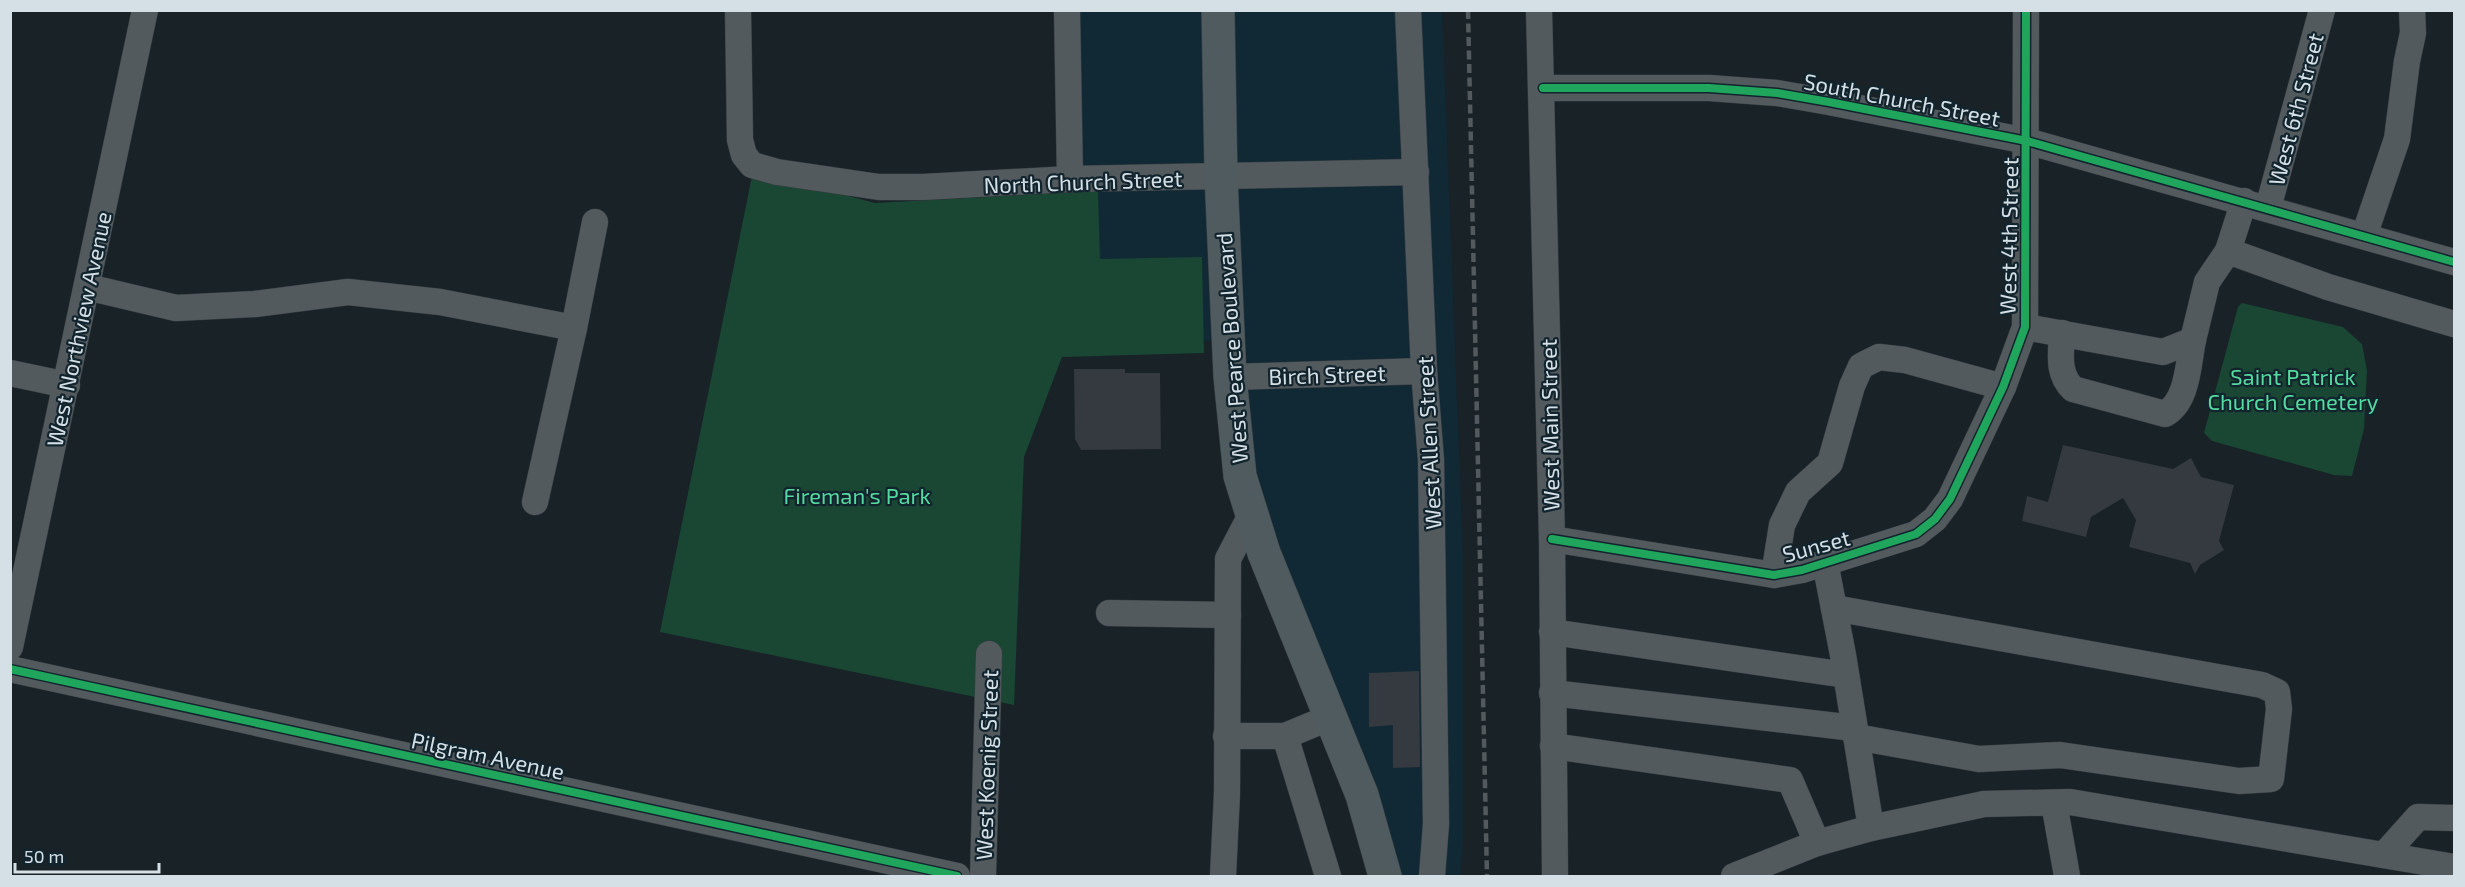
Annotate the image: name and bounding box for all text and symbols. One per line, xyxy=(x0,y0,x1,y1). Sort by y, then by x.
street label: West 6th Street xyxy=(2262,30,2328,188)
street label: South Church Street xyxy=(1802,67,2002,131)
street label: West 4th Street xyxy=(1994,157,2022,315)
street label: North Church Street xyxy=(983,165,1183,197)
street label: West Northview Avenue xyxy=(40,209,116,449)
street label: West Pearce Boulevard xyxy=(1210,232,1252,464)
street label: West Main Street xyxy=(1534,339,1564,511)
street label: West Allen Street xyxy=(1410,356,1446,530)
street label: Birch Street xyxy=(1268,359,1386,389)
park label: Saint Patrick Church Cemetery xyxy=(2208,363,2379,414)
park label: Fireman's Park xyxy=(783,482,931,508)
street label: Sunset xyxy=(1779,524,1853,566)
street label: West Koenig Street xyxy=(970,669,1002,861)
street label: Pilgram Avenue xyxy=(409,726,567,784)
scale bar xyxy=(15,836,159,874)
text: 50 m xyxy=(24,845,64,867)

